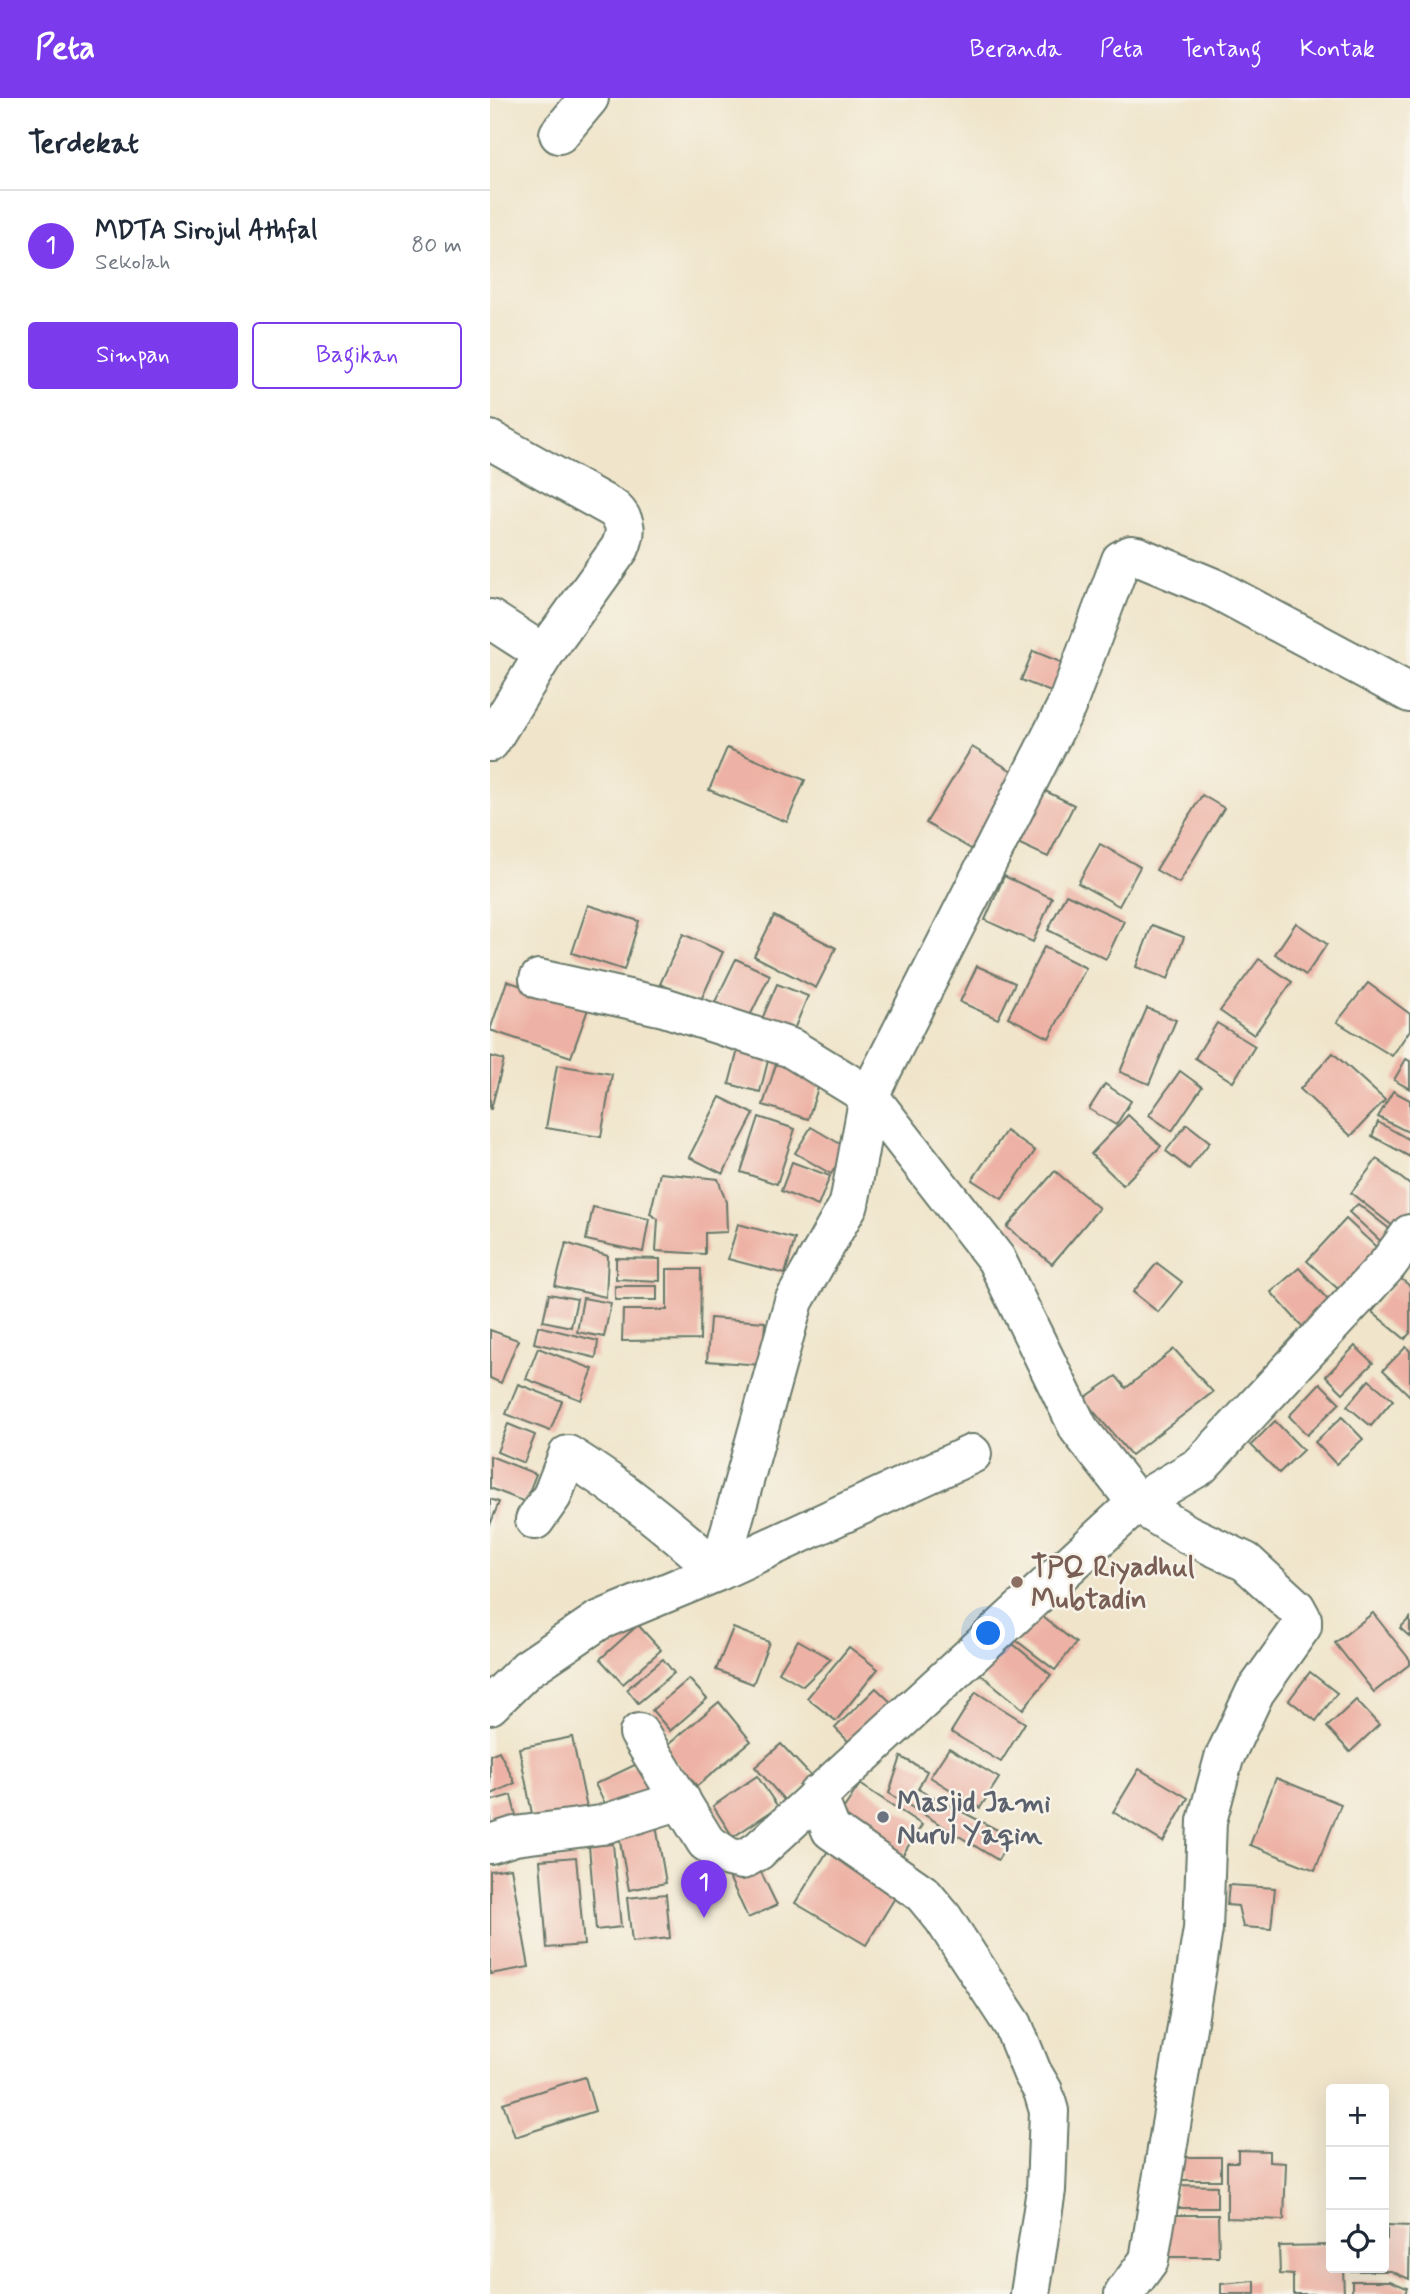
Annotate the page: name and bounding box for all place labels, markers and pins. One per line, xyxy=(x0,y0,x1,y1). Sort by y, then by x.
place label: TPQ Riyadhul Mubtadin xyxy=(1031,1550,1195,1619)
marker: TPQ Riyadhul Mubtadin xyxy=(1009,1574,1025,1590)
place label: Masjid Jami Nurul Yaqin xyxy=(897,1785,1051,1854)
marker: Masjid Jami Nurul Yaqin xyxy=(875,1809,891,1825)
pin: 1 xyxy=(681,1860,727,1918)

